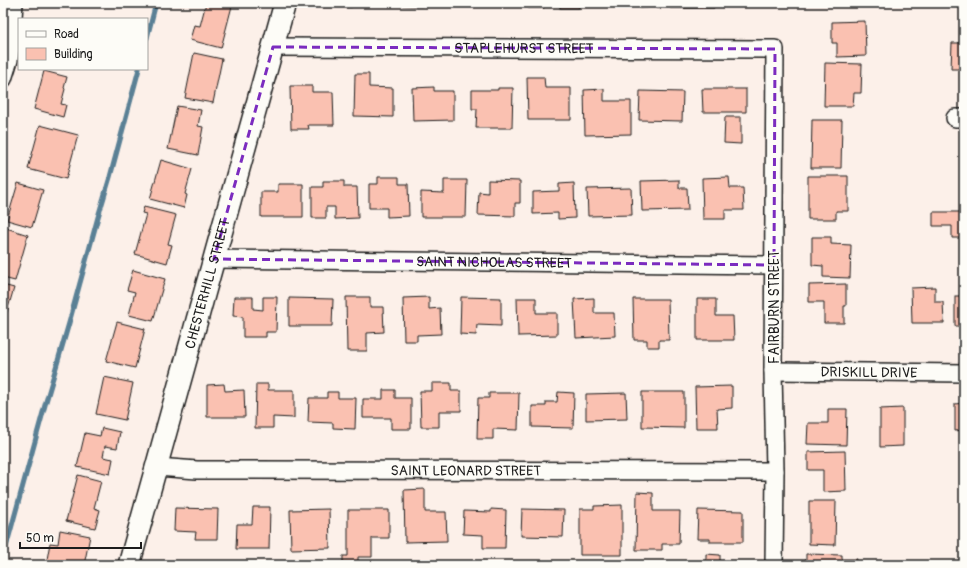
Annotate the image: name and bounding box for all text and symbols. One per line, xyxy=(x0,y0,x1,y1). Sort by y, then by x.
legend xyxy=(18,18,148,70)
text: Road xyxy=(54,27,79,42)
street label: STAPLEHURST STREET xyxy=(454,40,594,57)
text: Building xyxy=(54,47,93,62)
street label: CHESTERHILL STREET xyxy=(181,217,234,351)
street label: FAIRBURN STREET xyxy=(766,250,783,364)
street label: SAINT NICHOLAS STREET xyxy=(416,253,572,272)
street label: DRISKILL DRIVE xyxy=(821,363,917,382)
street label: SAINT LEONARD STREET xyxy=(391,462,541,480)
scale bar xyxy=(20,524,141,550)
text: 50 m xyxy=(26,531,54,546)

